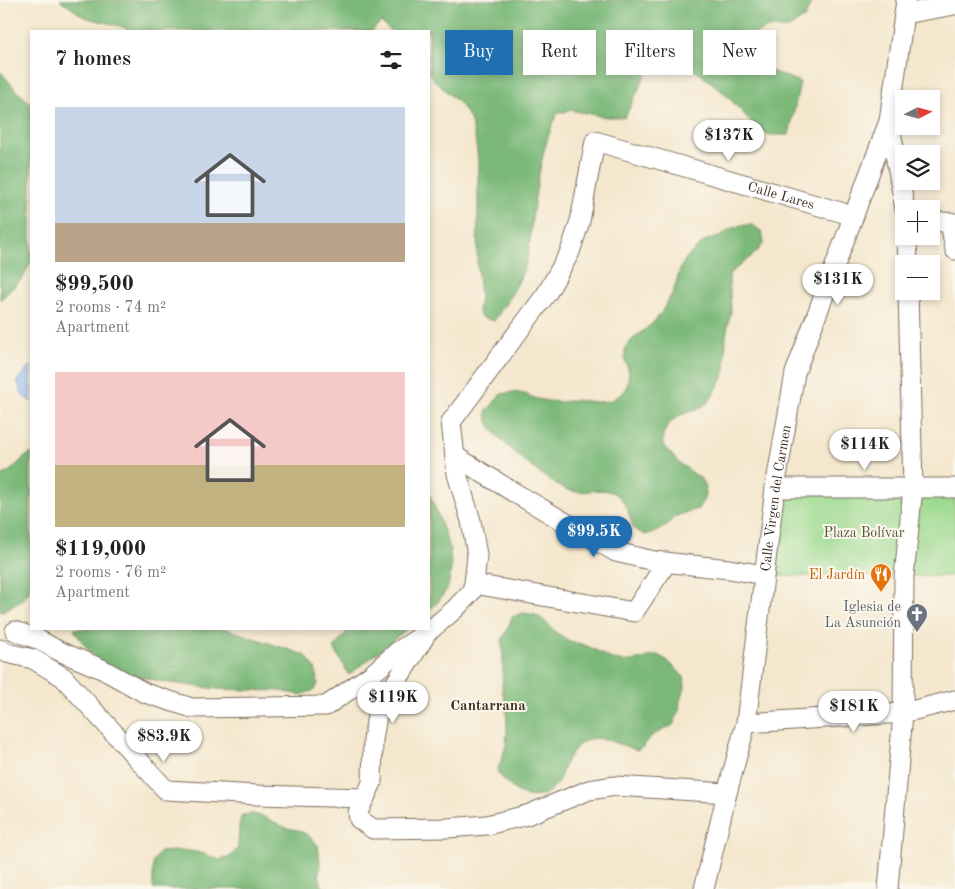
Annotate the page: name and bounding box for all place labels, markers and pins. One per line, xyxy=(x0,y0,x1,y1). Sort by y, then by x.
pin: $137K xyxy=(694,120,764,162)
pin: $131K xyxy=(803,264,873,306)
pin: $114K xyxy=(830,428,900,471)
pin: $99.5K xyxy=(553,516,635,558)
restaurant icon: El Jardín xyxy=(869,562,893,593)
place label: El Jardín xyxy=(809,568,865,582)
place label: Iglesia de La Asunción xyxy=(825,600,901,630)
church icon: Iglesia de La Asunción xyxy=(905,602,929,633)
pin: $119K xyxy=(358,682,428,724)
pin: $181K xyxy=(819,690,889,733)
pin: $83.9K xyxy=(123,720,205,763)

